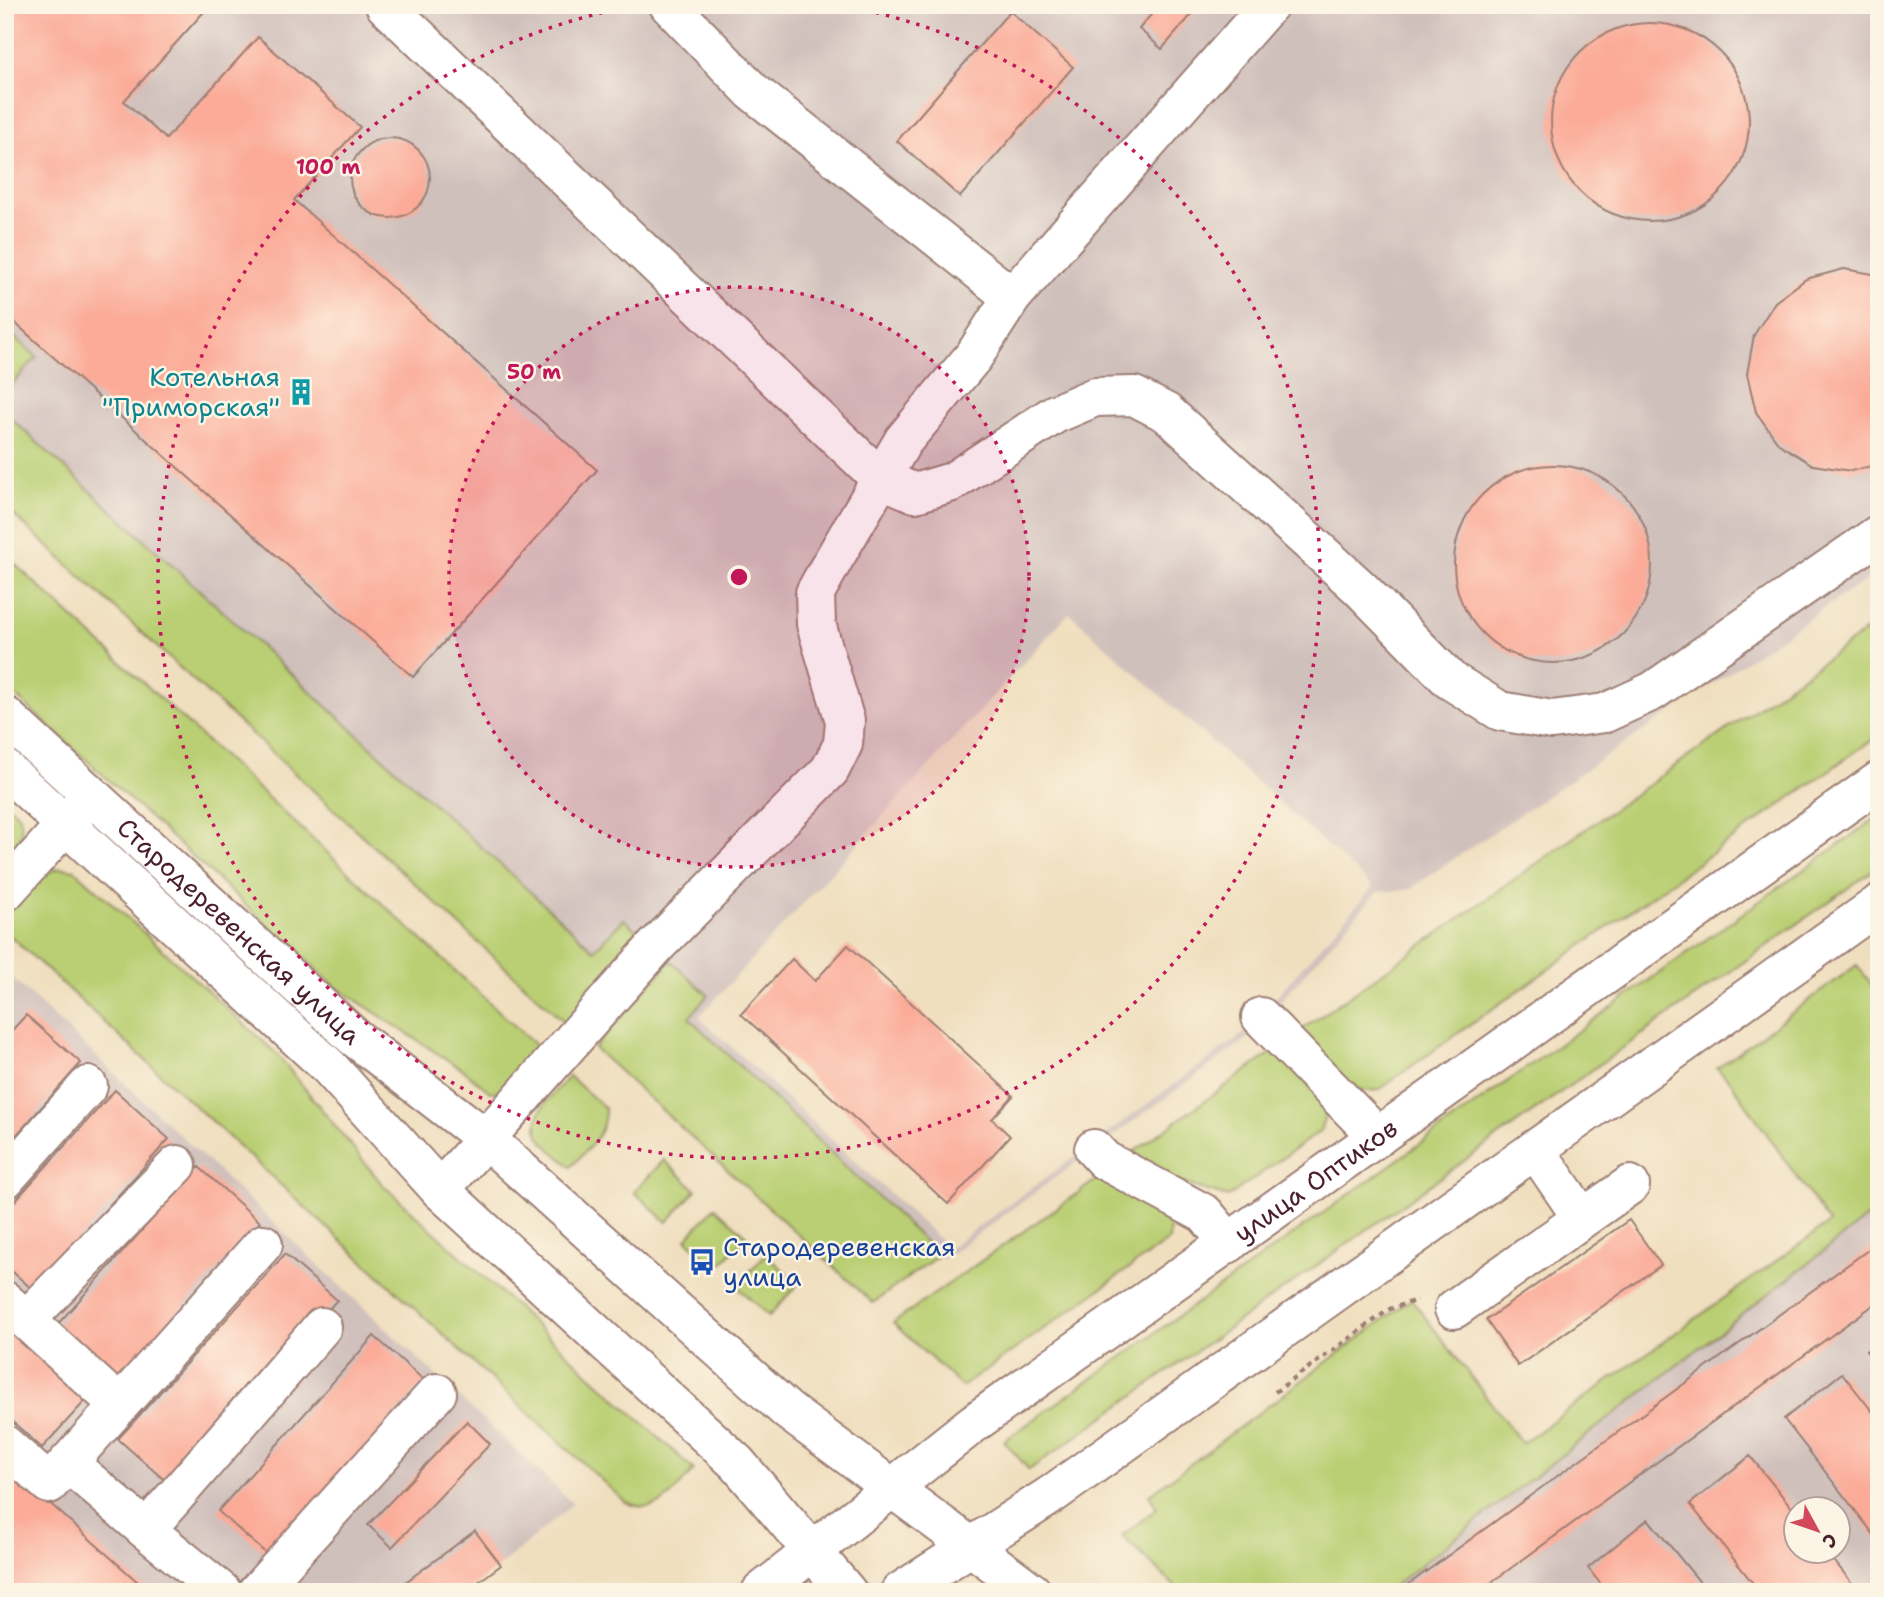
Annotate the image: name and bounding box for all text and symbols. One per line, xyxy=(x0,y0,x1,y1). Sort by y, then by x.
text: 100 m xyxy=(296,153,360,181)
text: 50 m xyxy=(507,358,561,386)
place label: Котельная "Приморская" xyxy=(102,359,280,424)
building icon: Котельная "Приморская" xyxy=(286,377,316,407)
centre of rings xyxy=(727,565,751,589)
street label: Стародеревенская улица xyxy=(110,810,369,1052)
street label: улица Оптиков xyxy=(1227,1110,1404,1250)
place label: Стародеревенская улица xyxy=(723,1229,956,1294)
bus stop icon: Стародеревенская улица xyxy=(687,1247,717,1277)
north arrow xyxy=(1783,1496,1853,1566)
text: С xyxy=(1816,1528,1843,1553)

